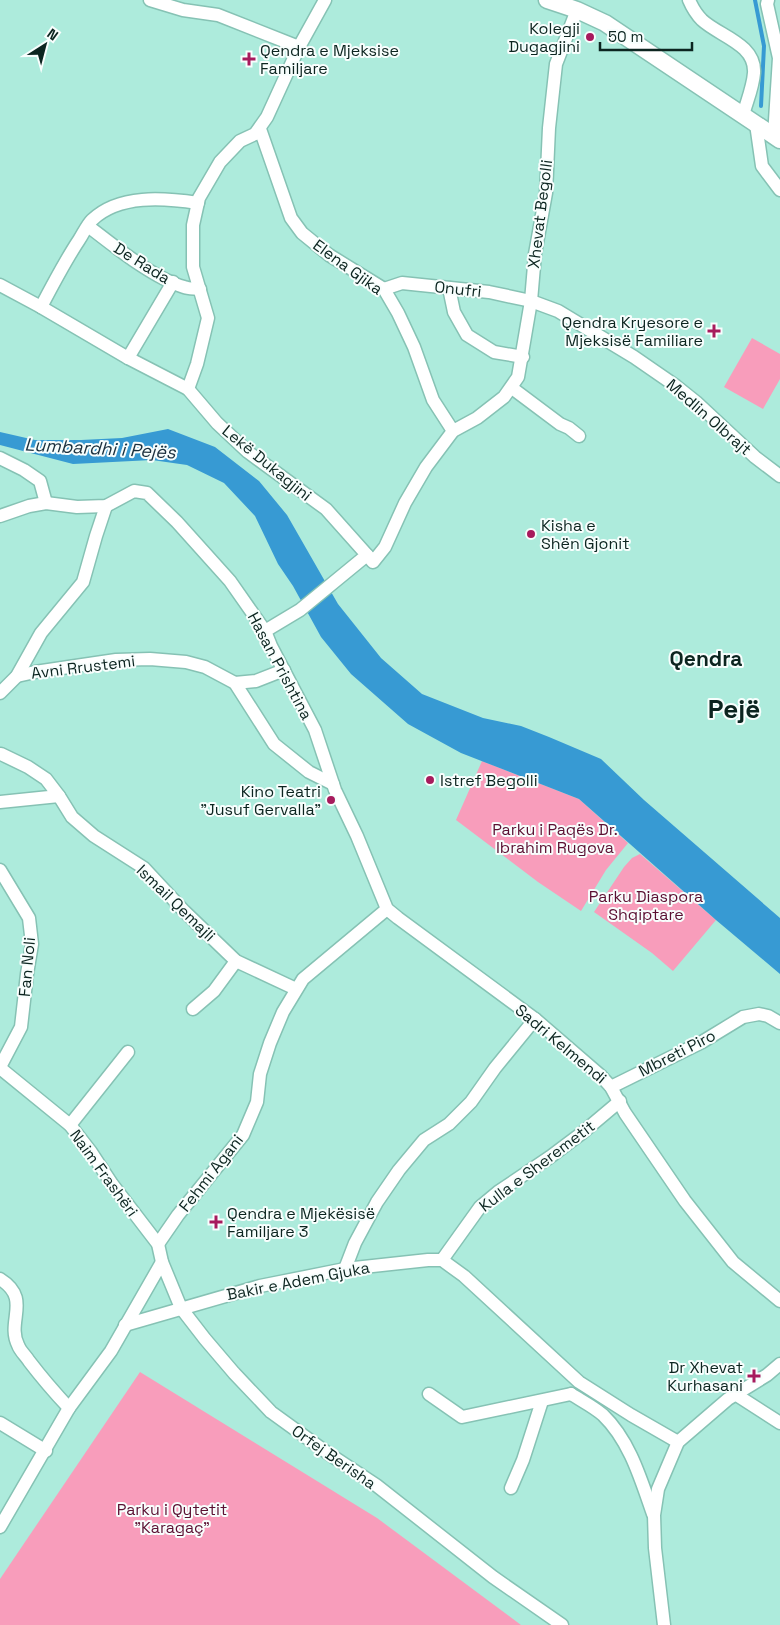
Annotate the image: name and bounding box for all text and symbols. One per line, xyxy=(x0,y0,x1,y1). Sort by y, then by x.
place label: Kolegji Dugagjini xyxy=(508,18,580,57)
north arrow xyxy=(20,20,70,70)
scale bar xyxy=(600,20,692,52)
text: N xyxy=(44,24,62,45)
text: 50 m xyxy=(608,27,643,46)
marker: Kolegji Dugagjini xyxy=(584,31,596,43)
place label: Qendra e Mjeksise Familjare xyxy=(260,40,399,79)
marker: Qendra e Mjeksise Familjare xyxy=(242,52,256,66)
street label: Xhevat Begolli xyxy=(523,158,557,270)
street label: Elena Gjika xyxy=(309,235,387,299)
street label: De Rada xyxy=(110,237,174,289)
street label: Onufri xyxy=(433,276,483,302)
place label: Qendra Kryesore e Mjeksisë Familiare xyxy=(561,312,703,351)
marker: Qendra Kryesore e Mjeksisë Familiare xyxy=(707,324,721,338)
street label: Medlin Olbrajt xyxy=(662,374,756,460)
street label: Lekë Dukagjini xyxy=(218,420,316,506)
water label: Lumbardhi i Pejës xyxy=(24,433,177,463)
place label: Kisha e Shën Gjonit xyxy=(541,515,630,554)
marker: Kisha e Shën Gjonit xyxy=(525,528,537,540)
street label: Hasan Prishtina xyxy=(243,609,317,723)
district label: Qendra xyxy=(670,645,742,672)
street label: Avni Rrustemi xyxy=(30,650,136,684)
district label: Pejë xyxy=(708,692,760,726)
place label: Istref Begolli xyxy=(440,770,538,791)
marker: Istref Begolli xyxy=(424,774,436,786)
place label: Kino Teatri "Jusuf Gervalla" xyxy=(200,781,321,820)
marker: Kino Teatri "Jusuf Gervalla" xyxy=(325,794,337,806)
park label: Parku i Paqës Dr. Ibrahim Rugova xyxy=(492,819,618,858)
street label: Ismail Qemajli xyxy=(132,860,220,946)
park label: Parku Diaspora Shqiptare xyxy=(589,886,703,925)
street label: Fan Noli xyxy=(14,936,40,998)
street label: Sadri Kelmendi xyxy=(511,1000,611,1088)
street label: Mbreti Piro xyxy=(635,1025,719,1081)
street label: Kulla e Sheremetit xyxy=(475,1115,599,1217)
street label: Naim Frashëri xyxy=(65,1125,143,1221)
street label: Fehmi Agani xyxy=(174,1130,248,1216)
place label: Qendra e Mjekësisë Familjare 3 xyxy=(227,1203,375,1242)
marker: Qendra e Mjekësisë Familjare 3 xyxy=(209,1215,223,1229)
street label: Bakir e Adem Gjuka xyxy=(225,1257,371,1305)
place label: Dr Xhevat Kurhasani xyxy=(667,1357,743,1396)
marker: Dr Xhevat Kurhasani xyxy=(747,1369,761,1383)
street label: Orfej Berisha xyxy=(288,1420,380,1494)
park label: Parku i Qytetit "Karagaç" xyxy=(117,1499,227,1538)

